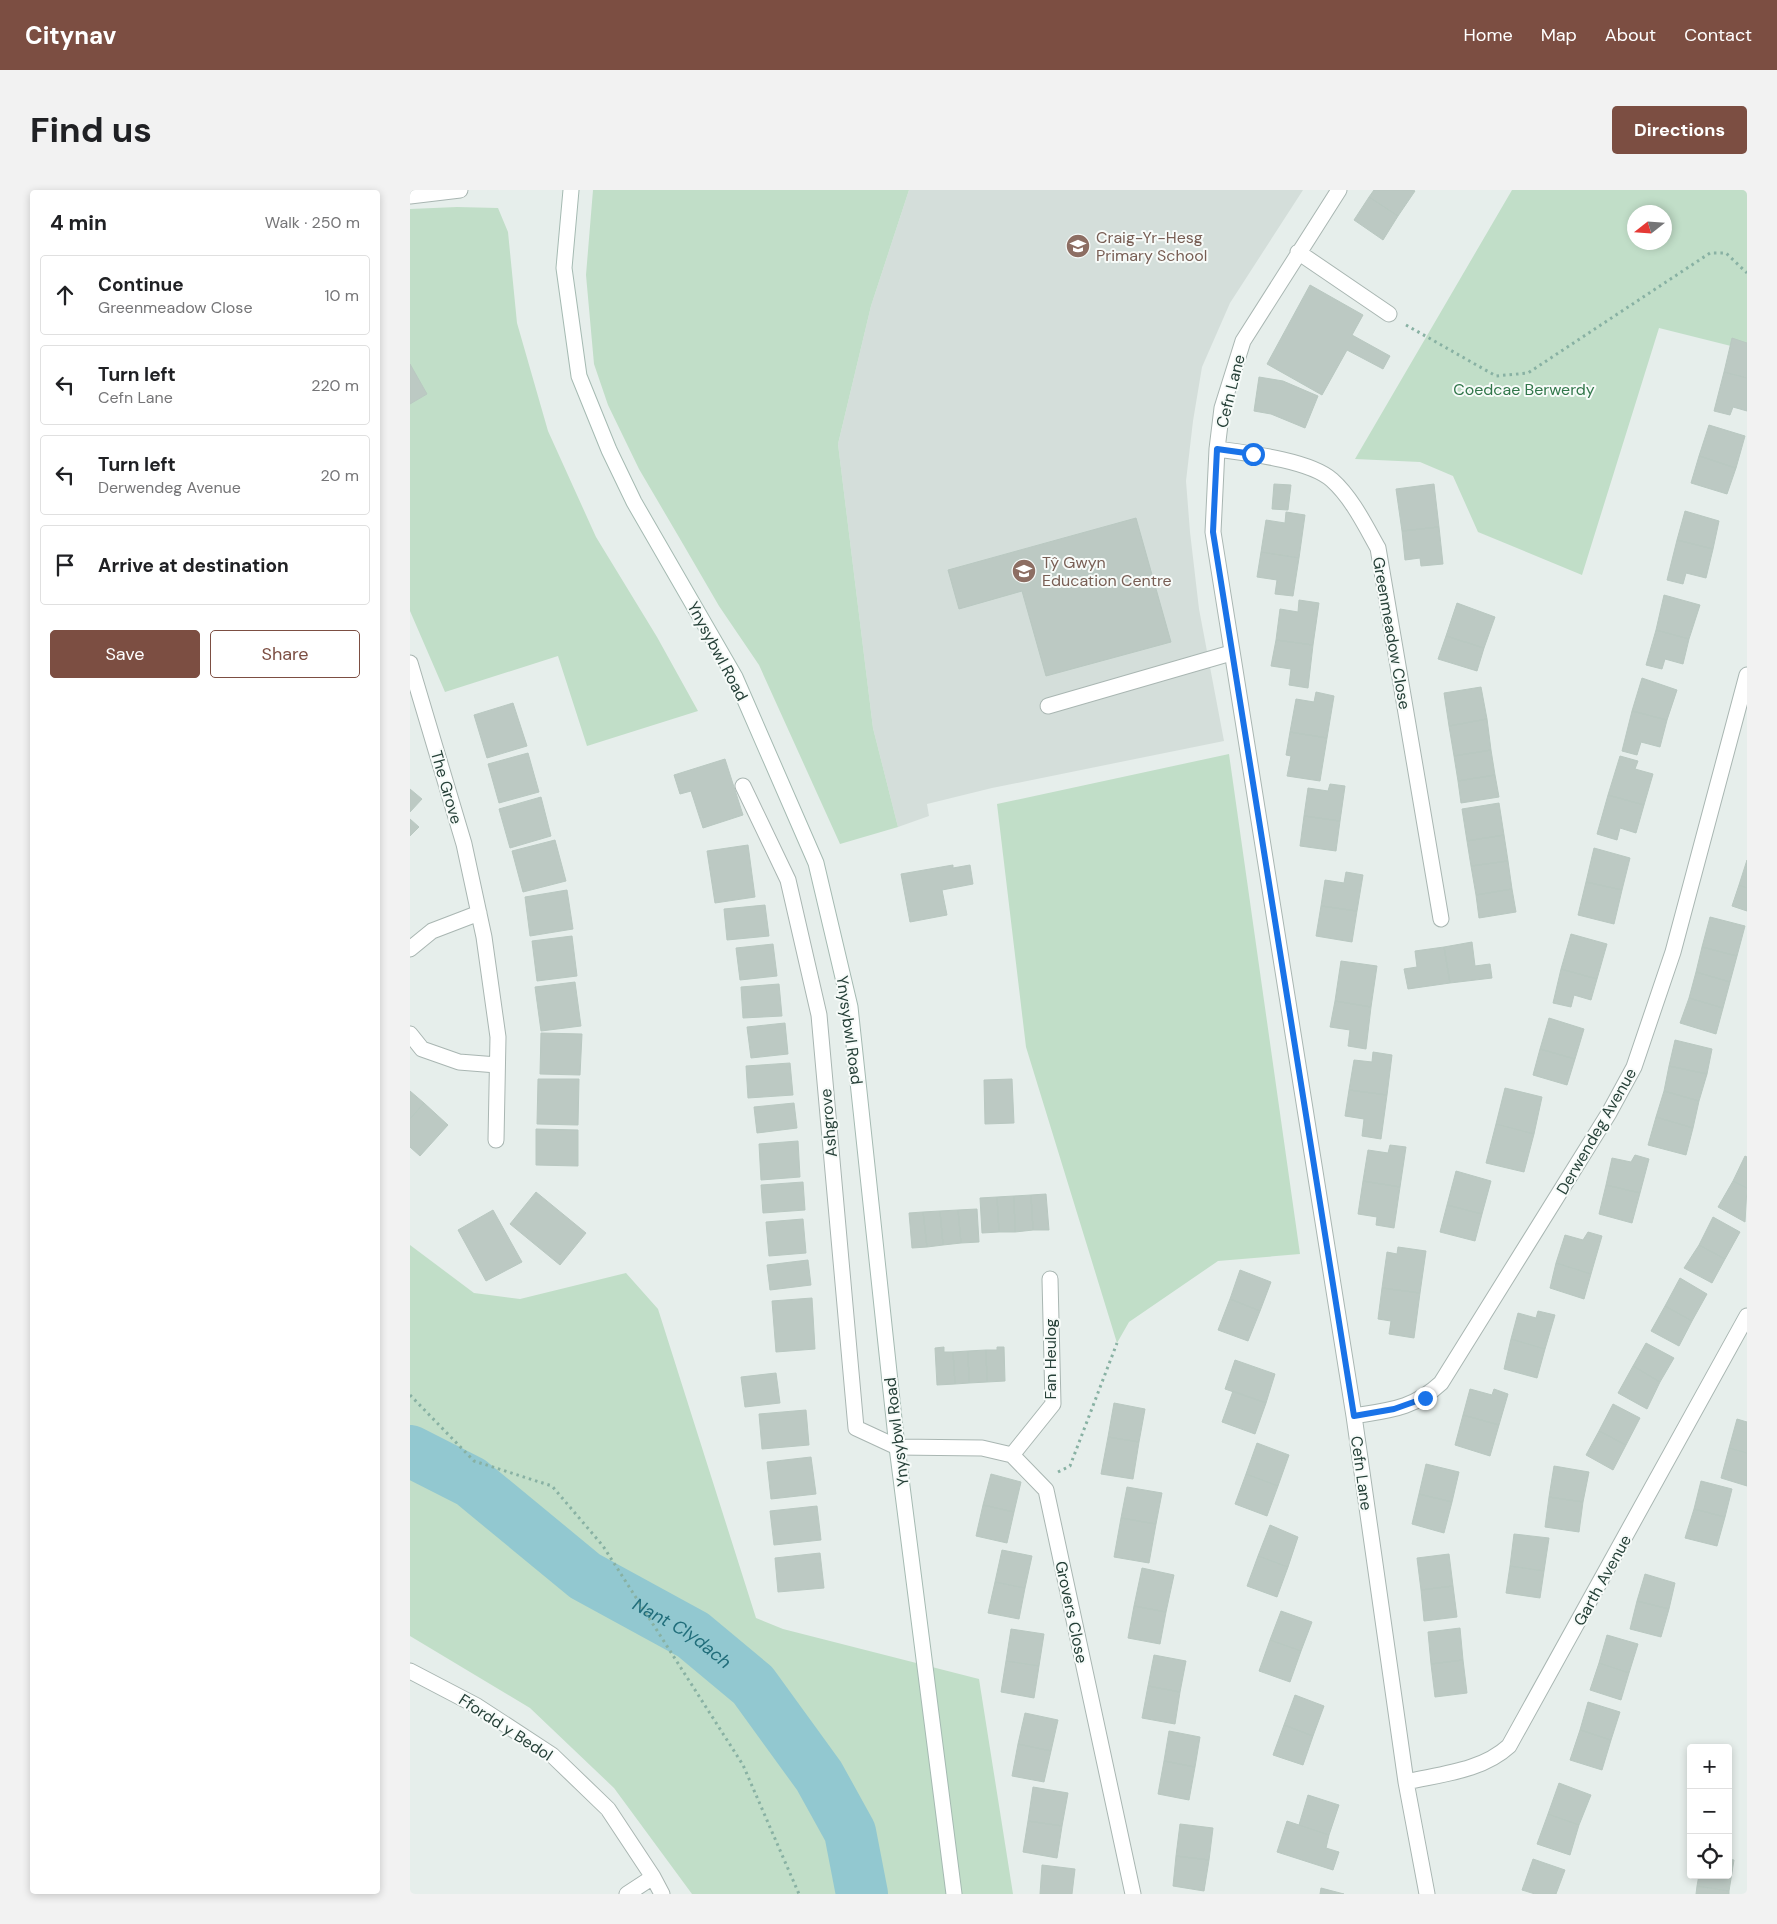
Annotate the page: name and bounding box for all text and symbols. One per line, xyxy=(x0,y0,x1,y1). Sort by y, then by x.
text: Citynav xyxy=(25,20,116,51)
text: Home xyxy=(1463,23,1513,47)
text: Map xyxy=(1541,23,1577,47)
text: About xyxy=(1605,23,1656,47)
text: Contact xyxy=(1684,23,1752,47)
button: Directions xyxy=(1612,106,1747,154)
text: Find us xyxy=(30,107,152,153)
north arrow xyxy=(1627,205,1672,250)
text: 4 min xyxy=(50,209,107,237)
text: Walk · 250 m xyxy=(265,212,360,233)
place label: Craig-Yr-Hesg Primary School xyxy=(1096,227,1207,266)
school or university icon: Craig-Yr-Hesg Primary School xyxy=(1065,233,1091,259)
text: Continue xyxy=(98,272,184,297)
icon: ahead xyxy=(51,281,79,309)
text: 10 m xyxy=(325,285,359,306)
text: Greenmeadow Close xyxy=(98,297,252,318)
street label: Cefn Lane xyxy=(1211,352,1250,430)
text: Turn left xyxy=(98,362,176,387)
icon: left xyxy=(51,371,79,399)
text: 220 m xyxy=(311,375,359,396)
park label: Coedcae Berwerdy xyxy=(1453,379,1595,400)
text: Cefn Lane xyxy=(98,387,173,408)
route start xyxy=(1242,443,1265,466)
text: Turn left xyxy=(98,452,176,477)
icon: left xyxy=(51,461,79,489)
text: 20 m xyxy=(320,465,359,486)
text: Derwendeg Avenue xyxy=(98,477,241,498)
icon: arrive xyxy=(51,551,79,579)
place label: Tŷ Gwyn Education Centre xyxy=(1042,552,1172,591)
text: Arrive at destination xyxy=(98,553,289,578)
street label: Greenmeadow Close xyxy=(1368,555,1415,711)
school or university icon: Tŷ Gwyn Education Centre xyxy=(1011,558,1037,584)
street label: Ynysybwl Road xyxy=(683,598,753,705)
button: Save xyxy=(50,630,200,678)
button: Share xyxy=(210,630,360,678)
street label: The Grove xyxy=(426,748,467,826)
street label: Ynysybwl Road xyxy=(831,974,868,1086)
street label: Derwendeg Avenue xyxy=(1552,1064,1641,1198)
street label: Ashgrove xyxy=(815,1088,842,1158)
street label: Fan Heulog xyxy=(1040,1318,1061,1399)
street label: Ynysybwl Road xyxy=(879,1376,914,1488)
route end xyxy=(1414,1387,1437,1410)
street label: Cefn Lane xyxy=(1346,1435,1377,1512)
street label: Garth Avenue xyxy=(1569,1531,1636,1629)
street label: Grovers Close xyxy=(1050,1559,1093,1665)
water label: Nant Clydach xyxy=(628,1592,736,1674)
street label: Ffordd y Bedol xyxy=(455,1689,557,1766)
map controls xyxy=(1687,1744,1732,1879)
button: + xyxy=(1687,1744,1732,1789)
button: − xyxy=(1687,1789,1732,1834)
button: locate xyxy=(1687,1834,1732,1879)

